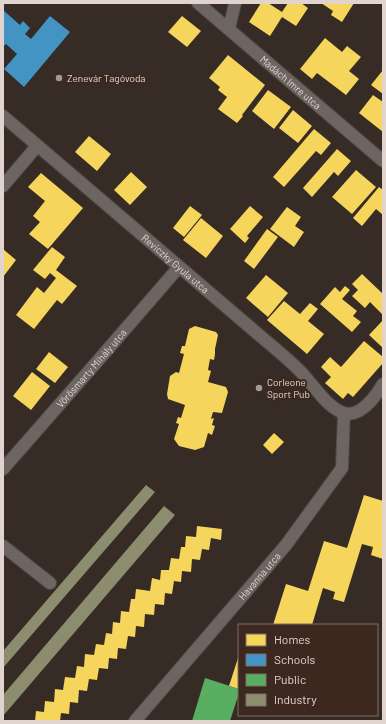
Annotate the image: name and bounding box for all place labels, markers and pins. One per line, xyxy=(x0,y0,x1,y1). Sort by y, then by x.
place label: Zenevár Tagóvoda xyxy=(67,72,145,84)
marker: Zenevár Tagóvoda xyxy=(54,73,64,83)
place label: Corleone Sport Pub xyxy=(267,376,310,400)
marker: Corleone Sport Pub xyxy=(254,383,264,393)

